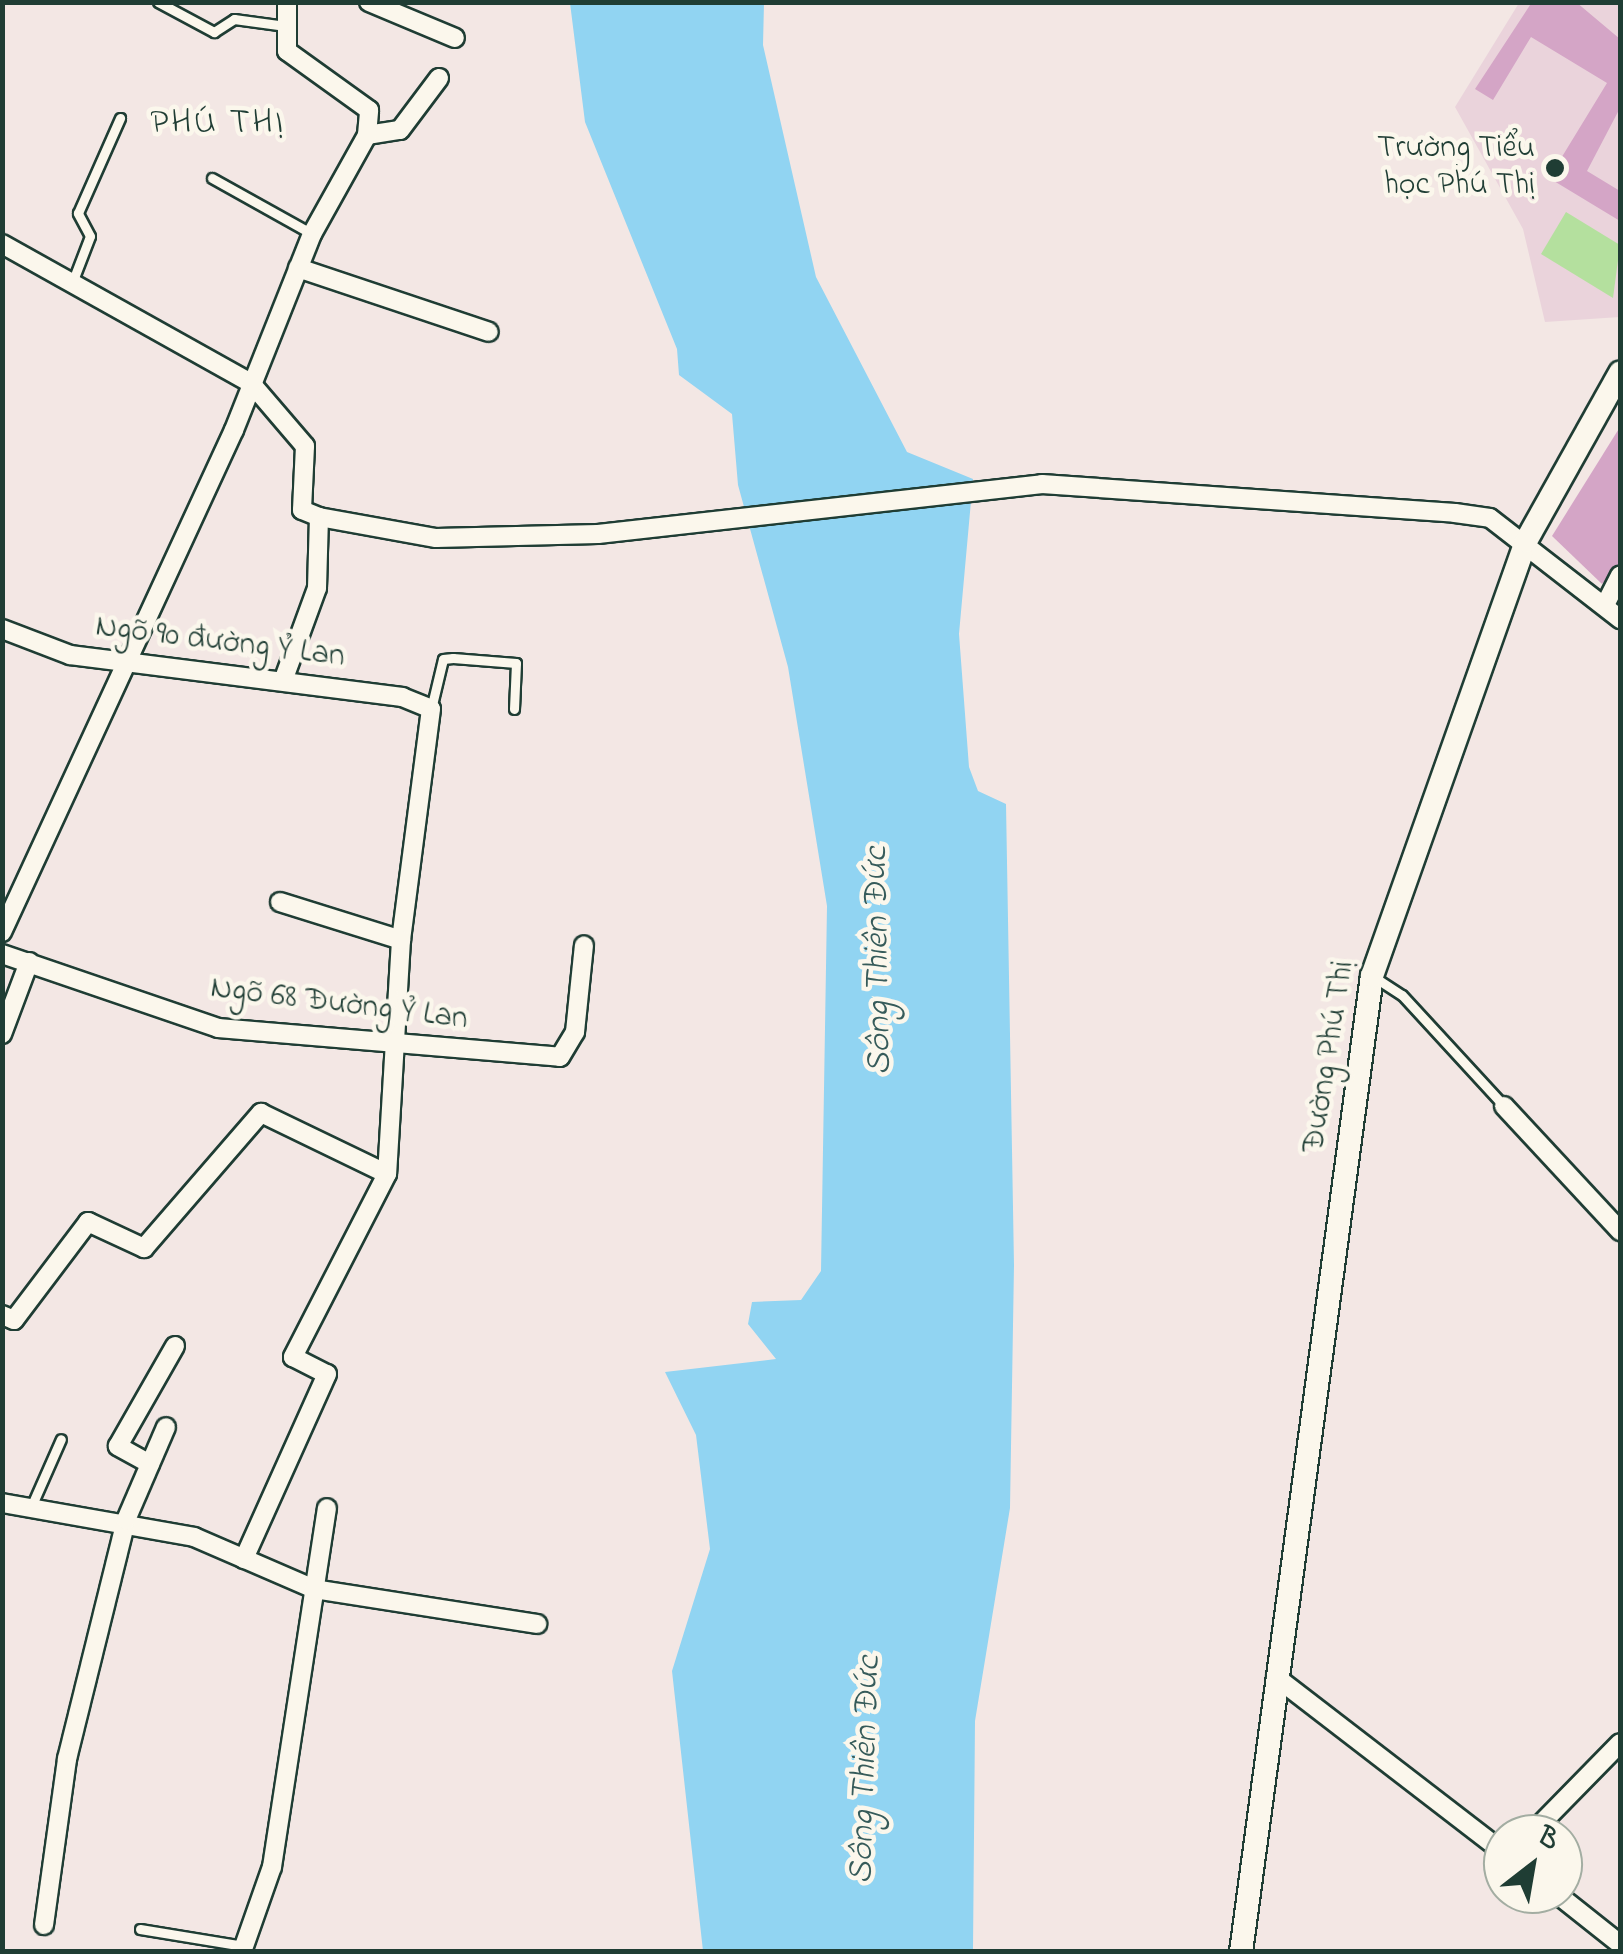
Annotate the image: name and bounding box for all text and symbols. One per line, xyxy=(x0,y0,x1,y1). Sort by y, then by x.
district label: PHÚ THỊ xyxy=(150,103,286,145)
place label: Trường Tiểu học Phú Thị xyxy=(1377,131,1535,206)
marker: Trường Tiểu học Phú Thị xyxy=(1544,157,1566,179)
street label: Ngõ 90 đường Ỷ Lan xyxy=(93,609,347,677)
water label: Sông Thiên Đức xyxy=(856,847,902,1075)
street label: Đường Phú Thị xyxy=(1296,958,1364,1156)
street label: Ngõ 68 Đường Ỷ Lan xyxy=(208,970,470,1040)
water label: Sông Thiên Đức xyxy=(841,1655,891,1885)
north arrow xyxy=(1483,1814,1583,1914)
text: B xyxy=(1529,1817,1566,1862)

